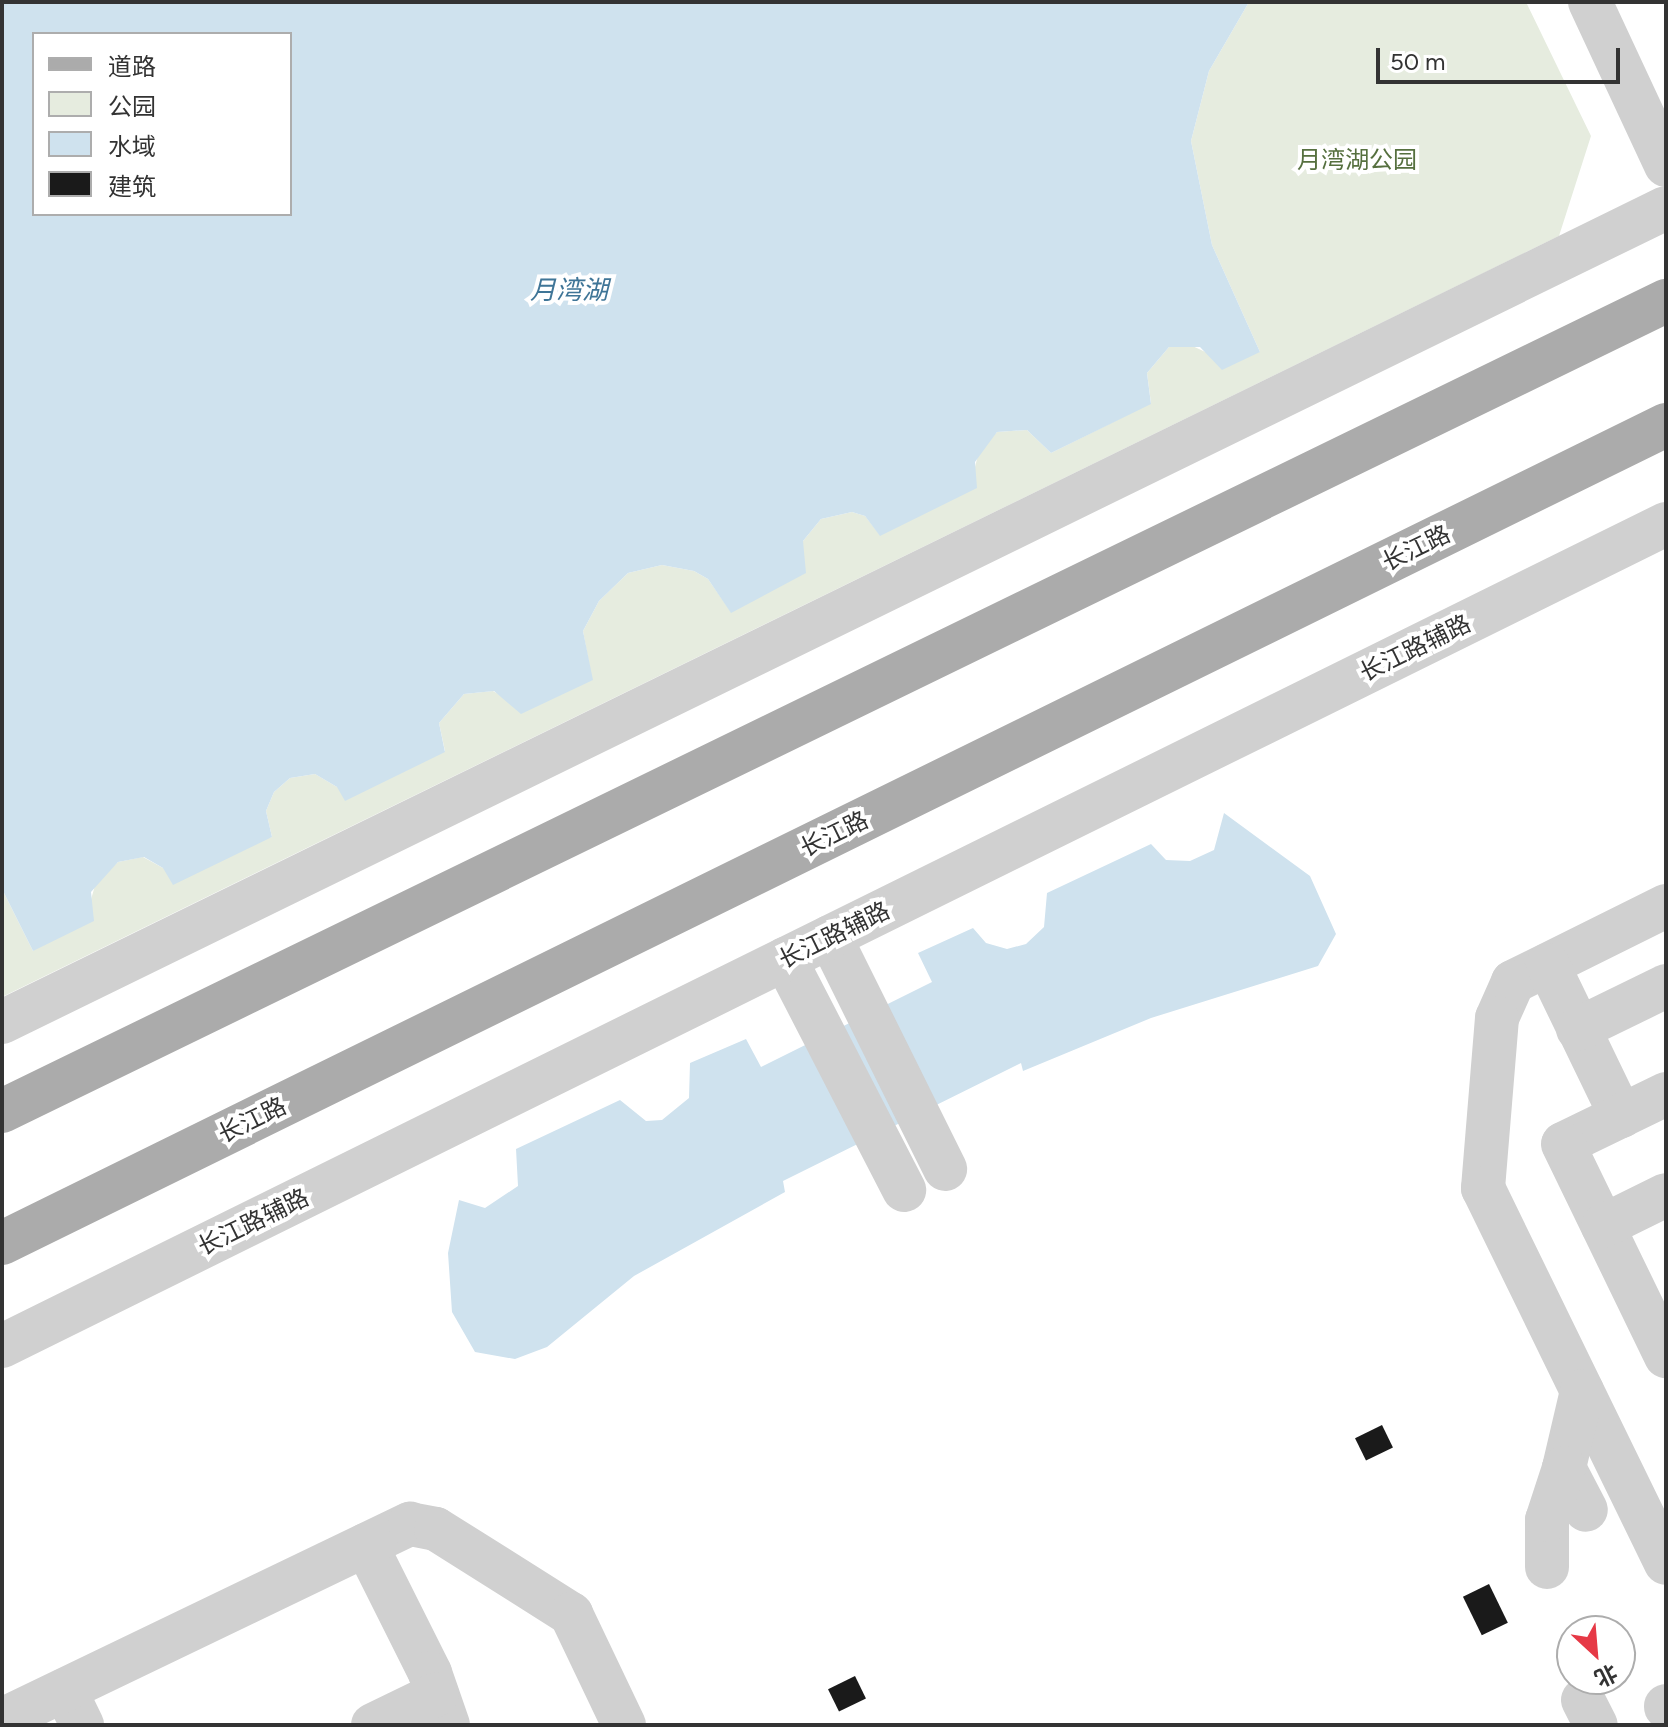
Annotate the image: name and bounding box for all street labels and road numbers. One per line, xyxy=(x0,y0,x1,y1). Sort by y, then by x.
street label: 长江路 xyxy=(1377,519,1455,577)
street label: 长江路辅路 xyxy=(1355,609,1475,687)
street label: 长江路 xyxy=(795,805,873,863)
street label: 长江路辅路 xyxy=(774,896,894,974)
street label: 长江路 xyxy=(213,1091,291,1149)
street label: 长江路辅路 xyxy=(193,1183,313,1261)

